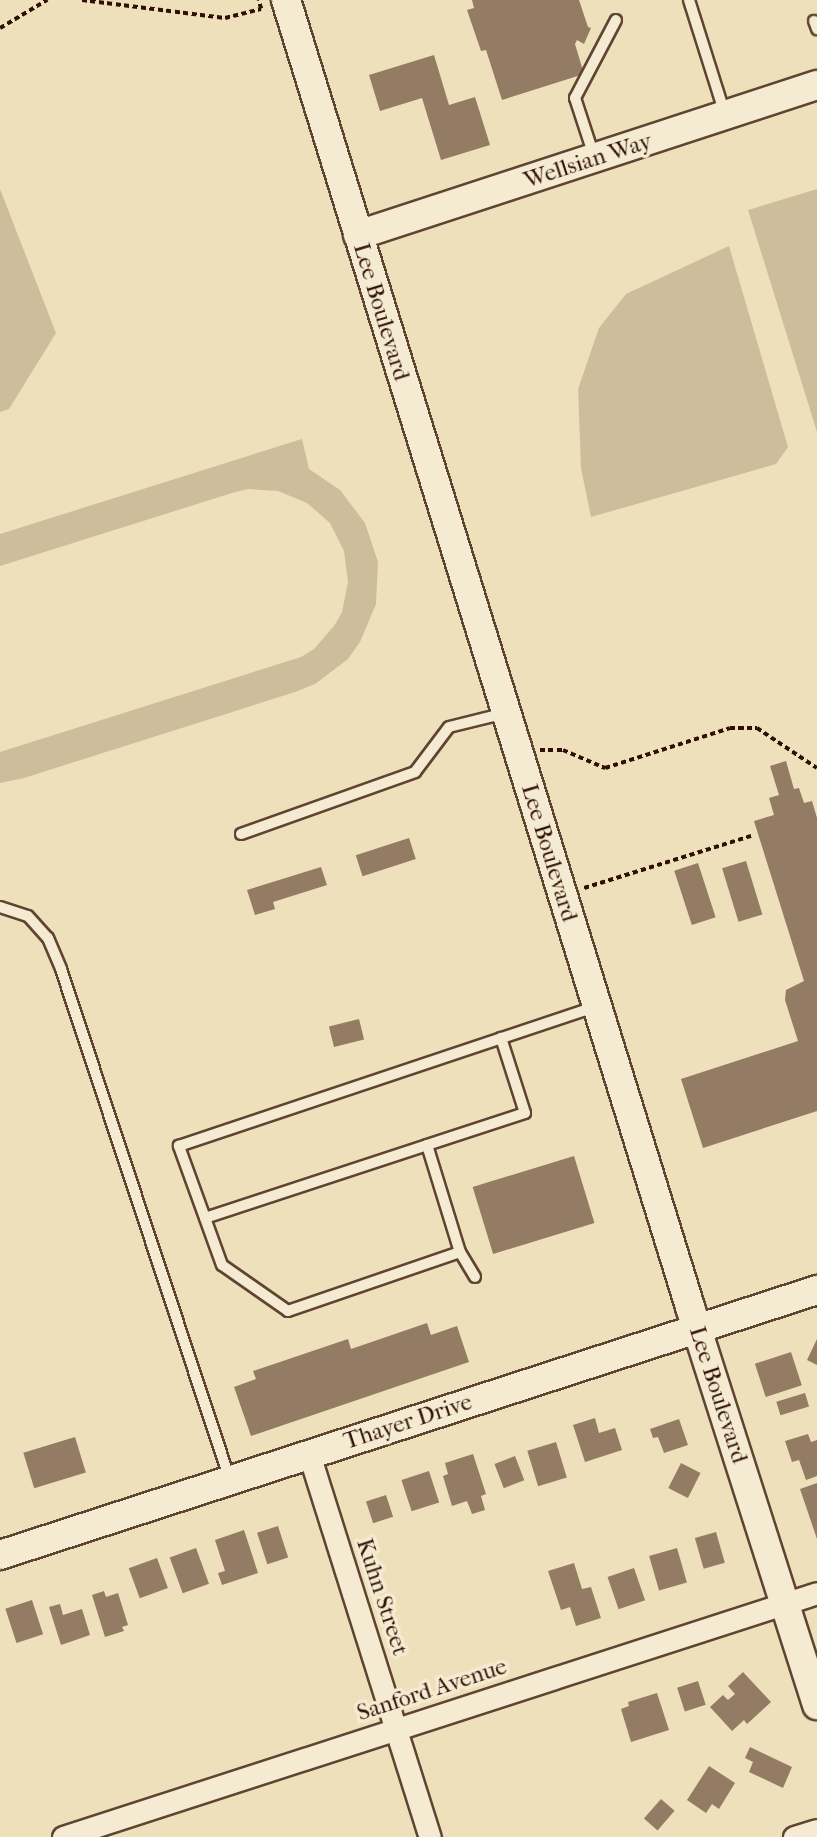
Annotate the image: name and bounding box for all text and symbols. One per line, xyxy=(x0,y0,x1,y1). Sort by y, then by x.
street label: Wellsian Way xyxy=(521,127,655,195)
street label: Lee Boulevard xyxy=(347,240,415,384)
street label: Lee Boulevard xyxy=(515,781,583,925)
street label: Lee Boulevard xyxy=(683,1323,753,1467)
street label: Thayer Drive xyxy=(340,1388,476,1456)
street label: Kuhn Street xyxy=(350,1535,414,1659)
street label: Sanford Avenue xyxy=(354,1653,510,1727)

